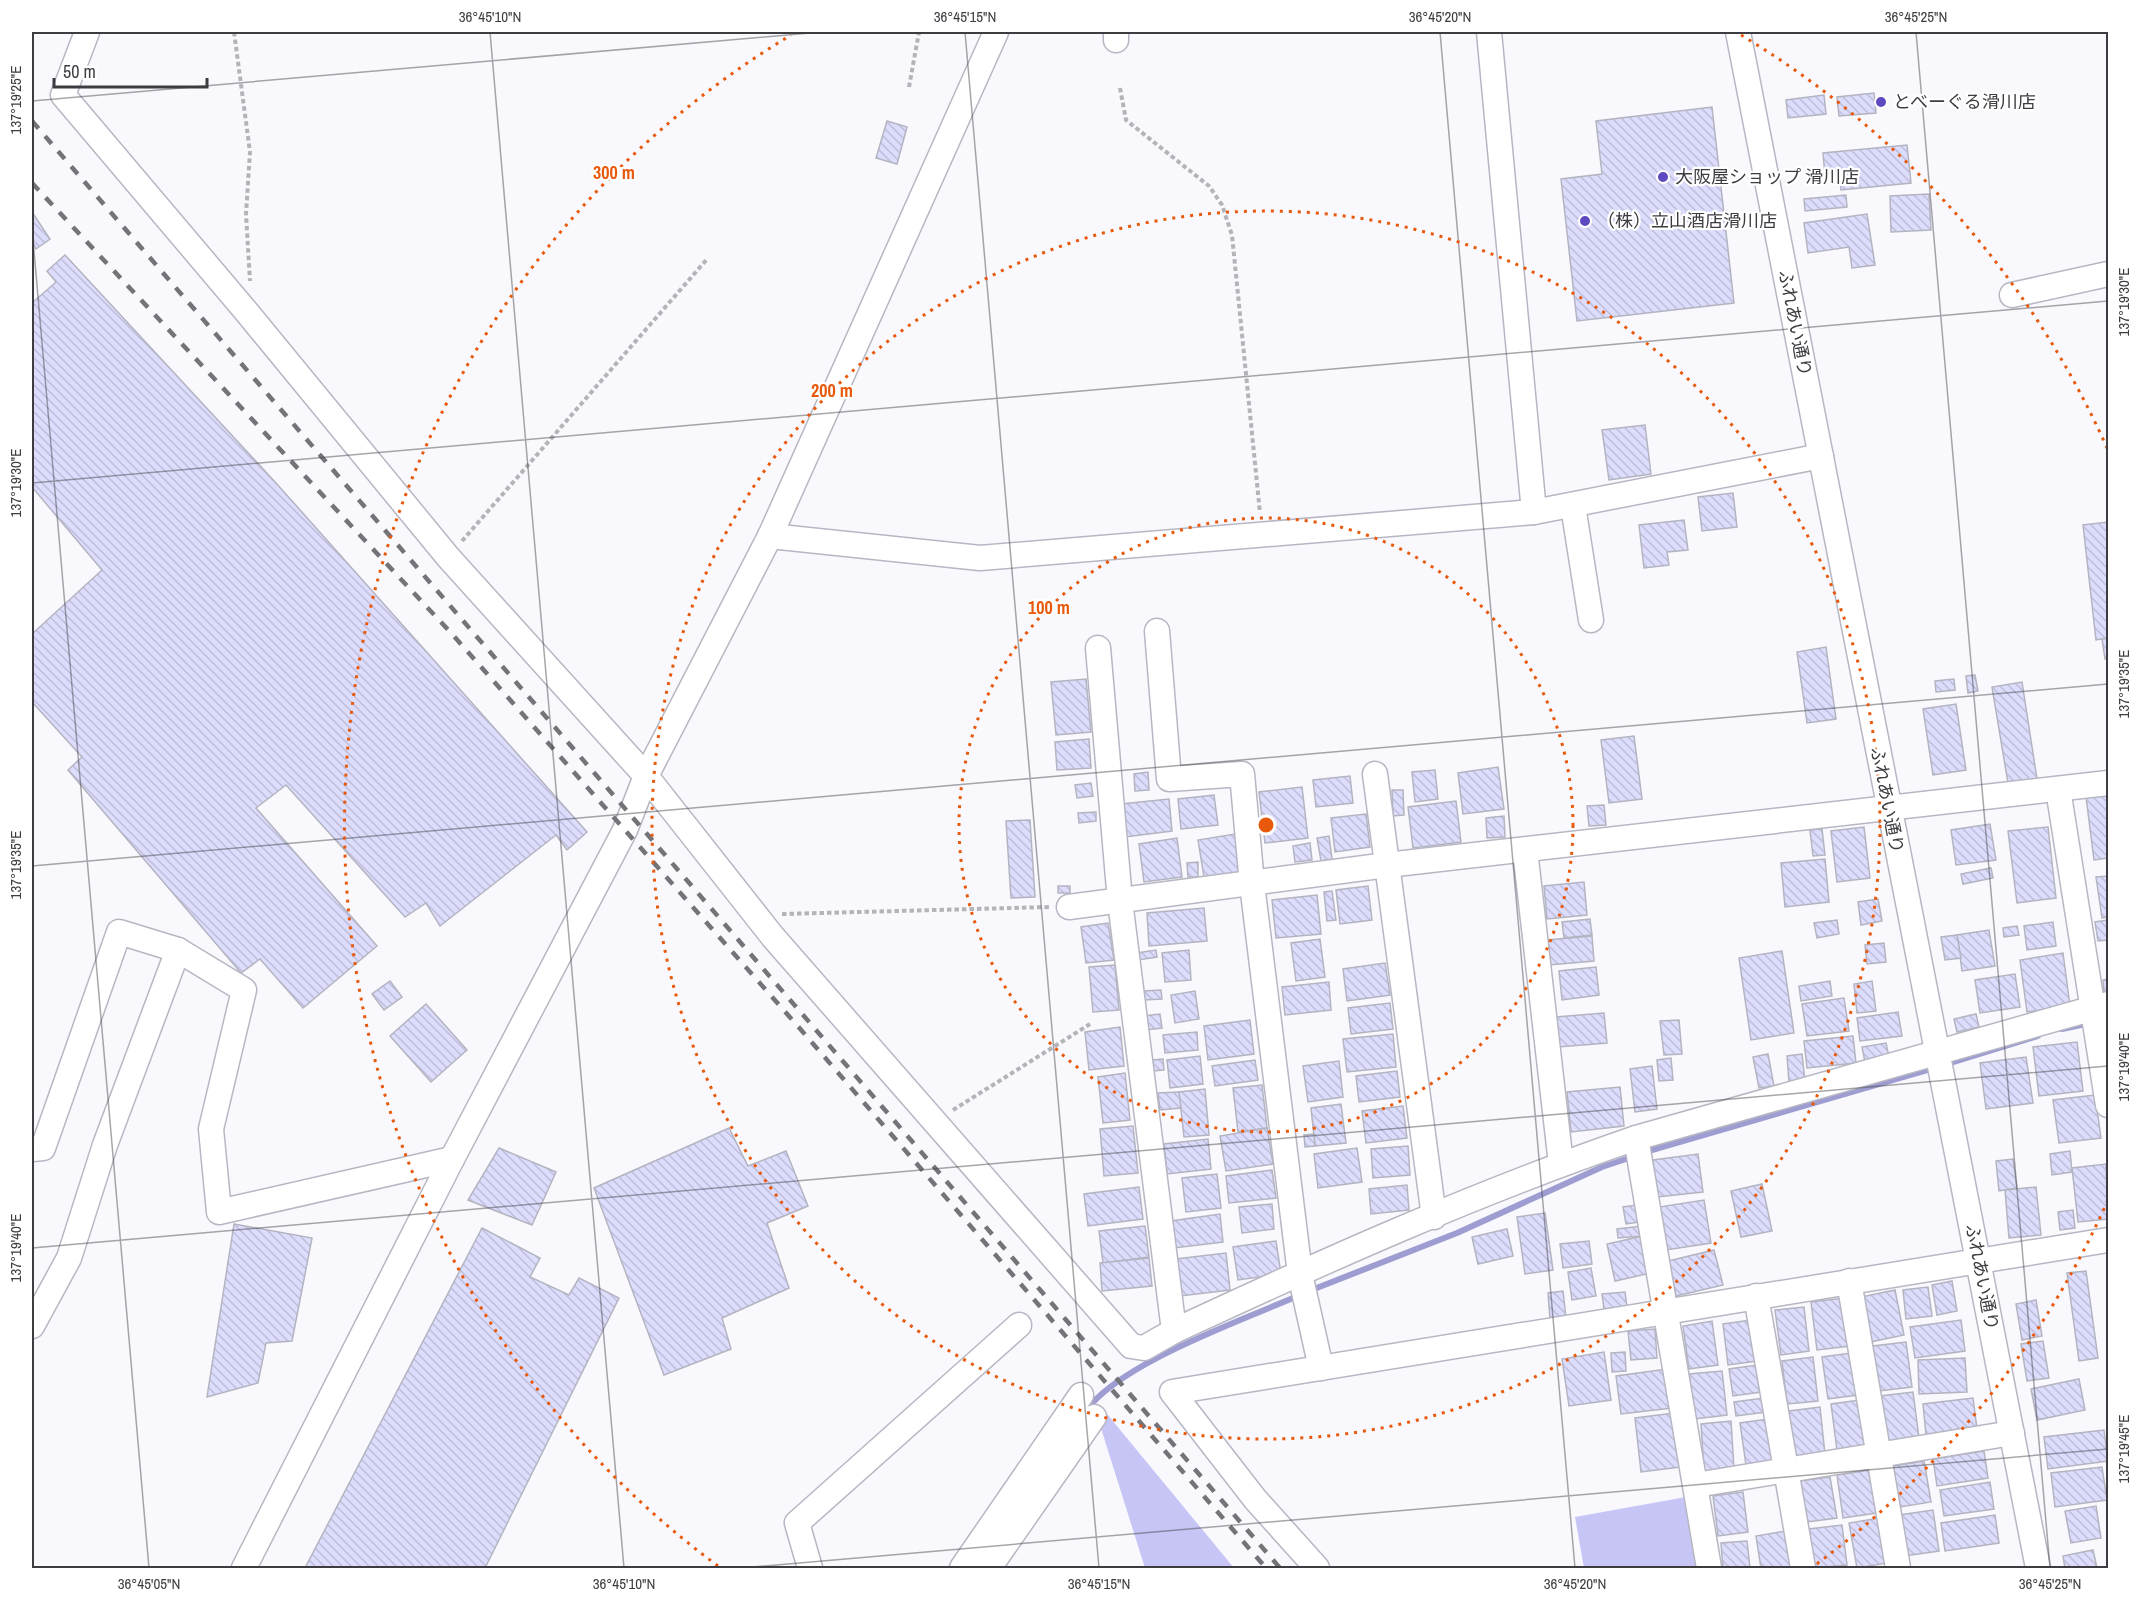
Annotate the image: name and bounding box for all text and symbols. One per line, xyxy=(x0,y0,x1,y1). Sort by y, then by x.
text: 36°45'10"N xyxy=(459,6,521,27)
text: 36°45'15"N xyxy=(934,6,996,27)
text: 36°45'20"N xyxy=(1409,6,1471,27)
text: 36°45'25"N xyxy=(1885,6,1947,27)
scale bar xyxy=(54,51,207,89)
text: 50 m xyxy=(63,59,96,84)
text: 137°19'25"E xyxy=(5,66,26,134)
place label: とべーぐる滑川店 xyxy=(1893,89,2036,114)
marker: とべーぐる滑川店 xyxy=(1874,95,1888,109)
text: 300 m xyxy=(593,160,635,185)
place label: 大阪屋ショップ 滑川店 xyxy=(1675,164,1859,189)
marker: 大阪屋ショップ 滑川店 xyxy=(1656,170,1670,184)
place label: （株）立山酒店滑川店 xyxy=(1597,208,1777,233)
marker: （株）立山酒店滑川店 xyxy=(1578,214,1592,228)
street label: ふれあい通り xyxy=(1773,268,1818,378)
text: 137°19'30"E xyxy=(2113,268,2134,336)
text: 200 m xyxy=(811,378,853,403)
text: 137°19'30"E xyxy=(5,449,26,517)
text: 100 m xyxy=(1028,595,1070,620)
text: 137°19'35"E xyxy=(2113,650,2134,718)
street label: ふれあい通り xyxy=(1865,745,1910,855)
centre of rings xyxy=(1256,815,1276,835)
text: 137°19'35"E xyxy=(5,831,26,899)
text: 137°19'40"E xyxy=(2113,1033,2134,1101)
text: 137°19'40"E xyxy=(5,1214,26,1282)
street label: ふれあい通り xyxy=(1960,1222,2005,1332)
text: 137°19'45"E xyxy=(2113,1415,2134,1483)
text: 36°45'05"N xyxy=(118,1573,180,1594)
text: 36°45'10"N xyxy=(593,1573,655,1594)
text: 36°45'15"N xyxy=(1068,1573,1130,1594)
text: 36°45'20"N xyxy=(1544,1573,1606,1594)
text: 36°45'25"N xyxy=(2019,1573,2081,1594)

